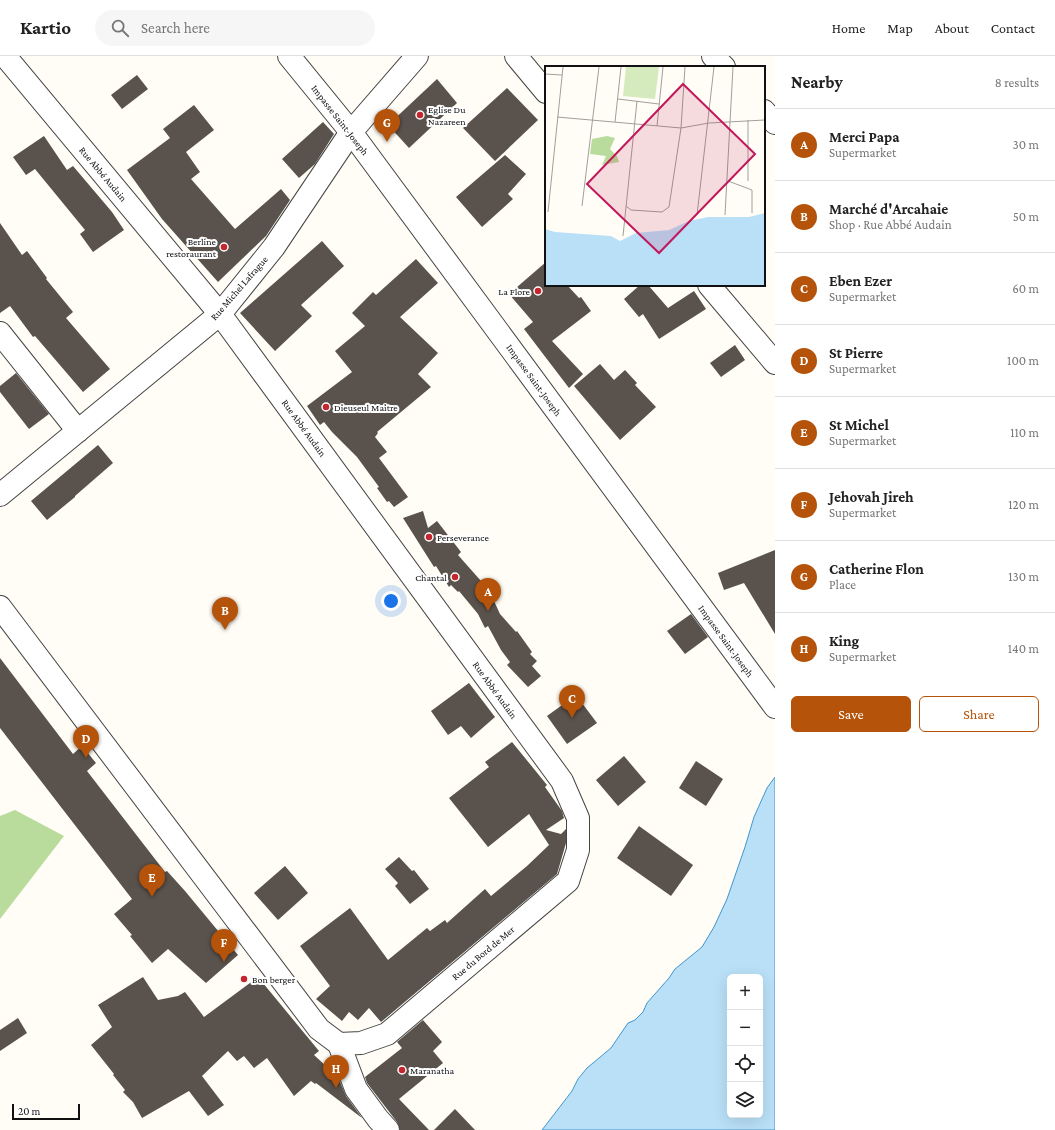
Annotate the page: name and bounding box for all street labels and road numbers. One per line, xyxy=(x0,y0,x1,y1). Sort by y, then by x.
street label: Impasse Saint-Joseph xyxy=(309,83,371,158)
street label: Rue Abbé Audain xyxy=(77,144,129,204)
street label: Rue Michel Lafrague xyxy=(208,253,270,322)
street label: Impasse Saint-Joseph xyxy=(504,342,564,419)
street label: Rue Abbé Audain xyxy=(280,397,329,459)
street label: Impasse Saint-Joseph xyxy=(696,603,756,680)
street label: Rue Abbé Audain xyxy=(471,659,520,721)
street label: Rue du Bord de Mer xyxy=(450,923,517,982)

